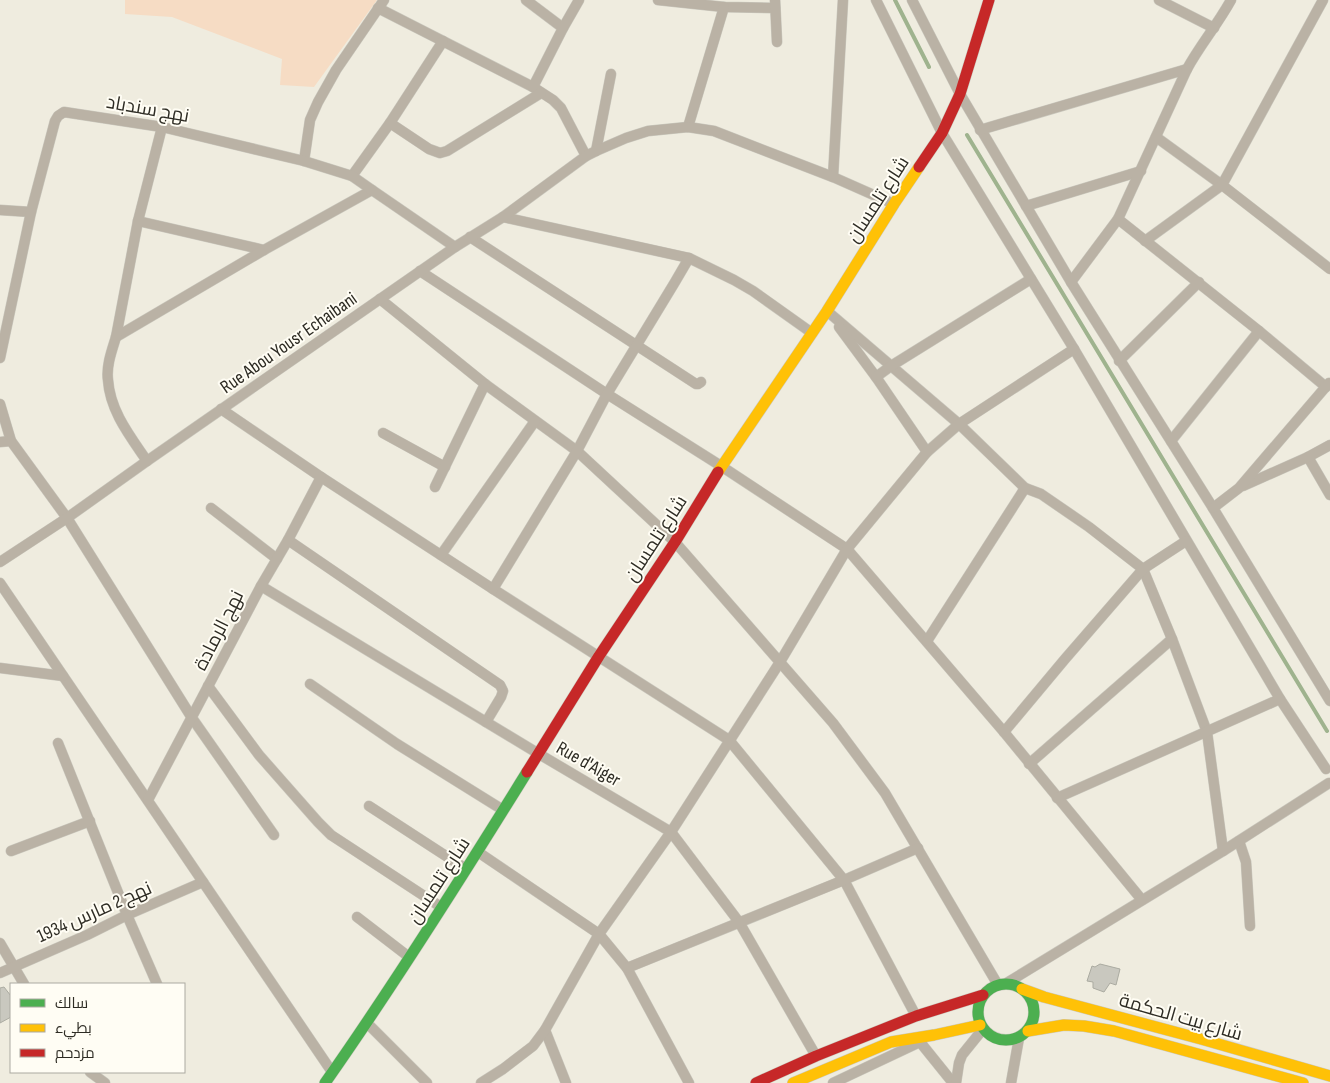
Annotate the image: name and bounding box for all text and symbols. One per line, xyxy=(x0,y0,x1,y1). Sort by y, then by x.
street label: نهج سندباد xyxy=(104,91,191,129)
street label: شارع تلمسان xyxy=(842,152,915,248)
street label: Rue Abou Yousr Echaibani xyxy=(216,287,362,399)
street label: شارع تلمسان xyxy=(620,491,693,587)
street label: نهج الرمادة xyxy=(189,587,250,675)
street label: Rue d'Aiger xyxy=(552,737,625,792)
street label: شارع تلمسان xyxy=(403,833,476,929)
street label: نهج 2 مارس 1934 xyxy=(34,877,156,949)
legend xyxy=(10,983,185,1073)
street label: شارع بيت الحكمة xyxy=(1116,989,1245,1047)
text: سالك xyxy=(55,994,88,1013)
text: بطيء xyxy=(55,1019,92,1040)
text: مزدحم xyxy=(55,1044,95,1063)

